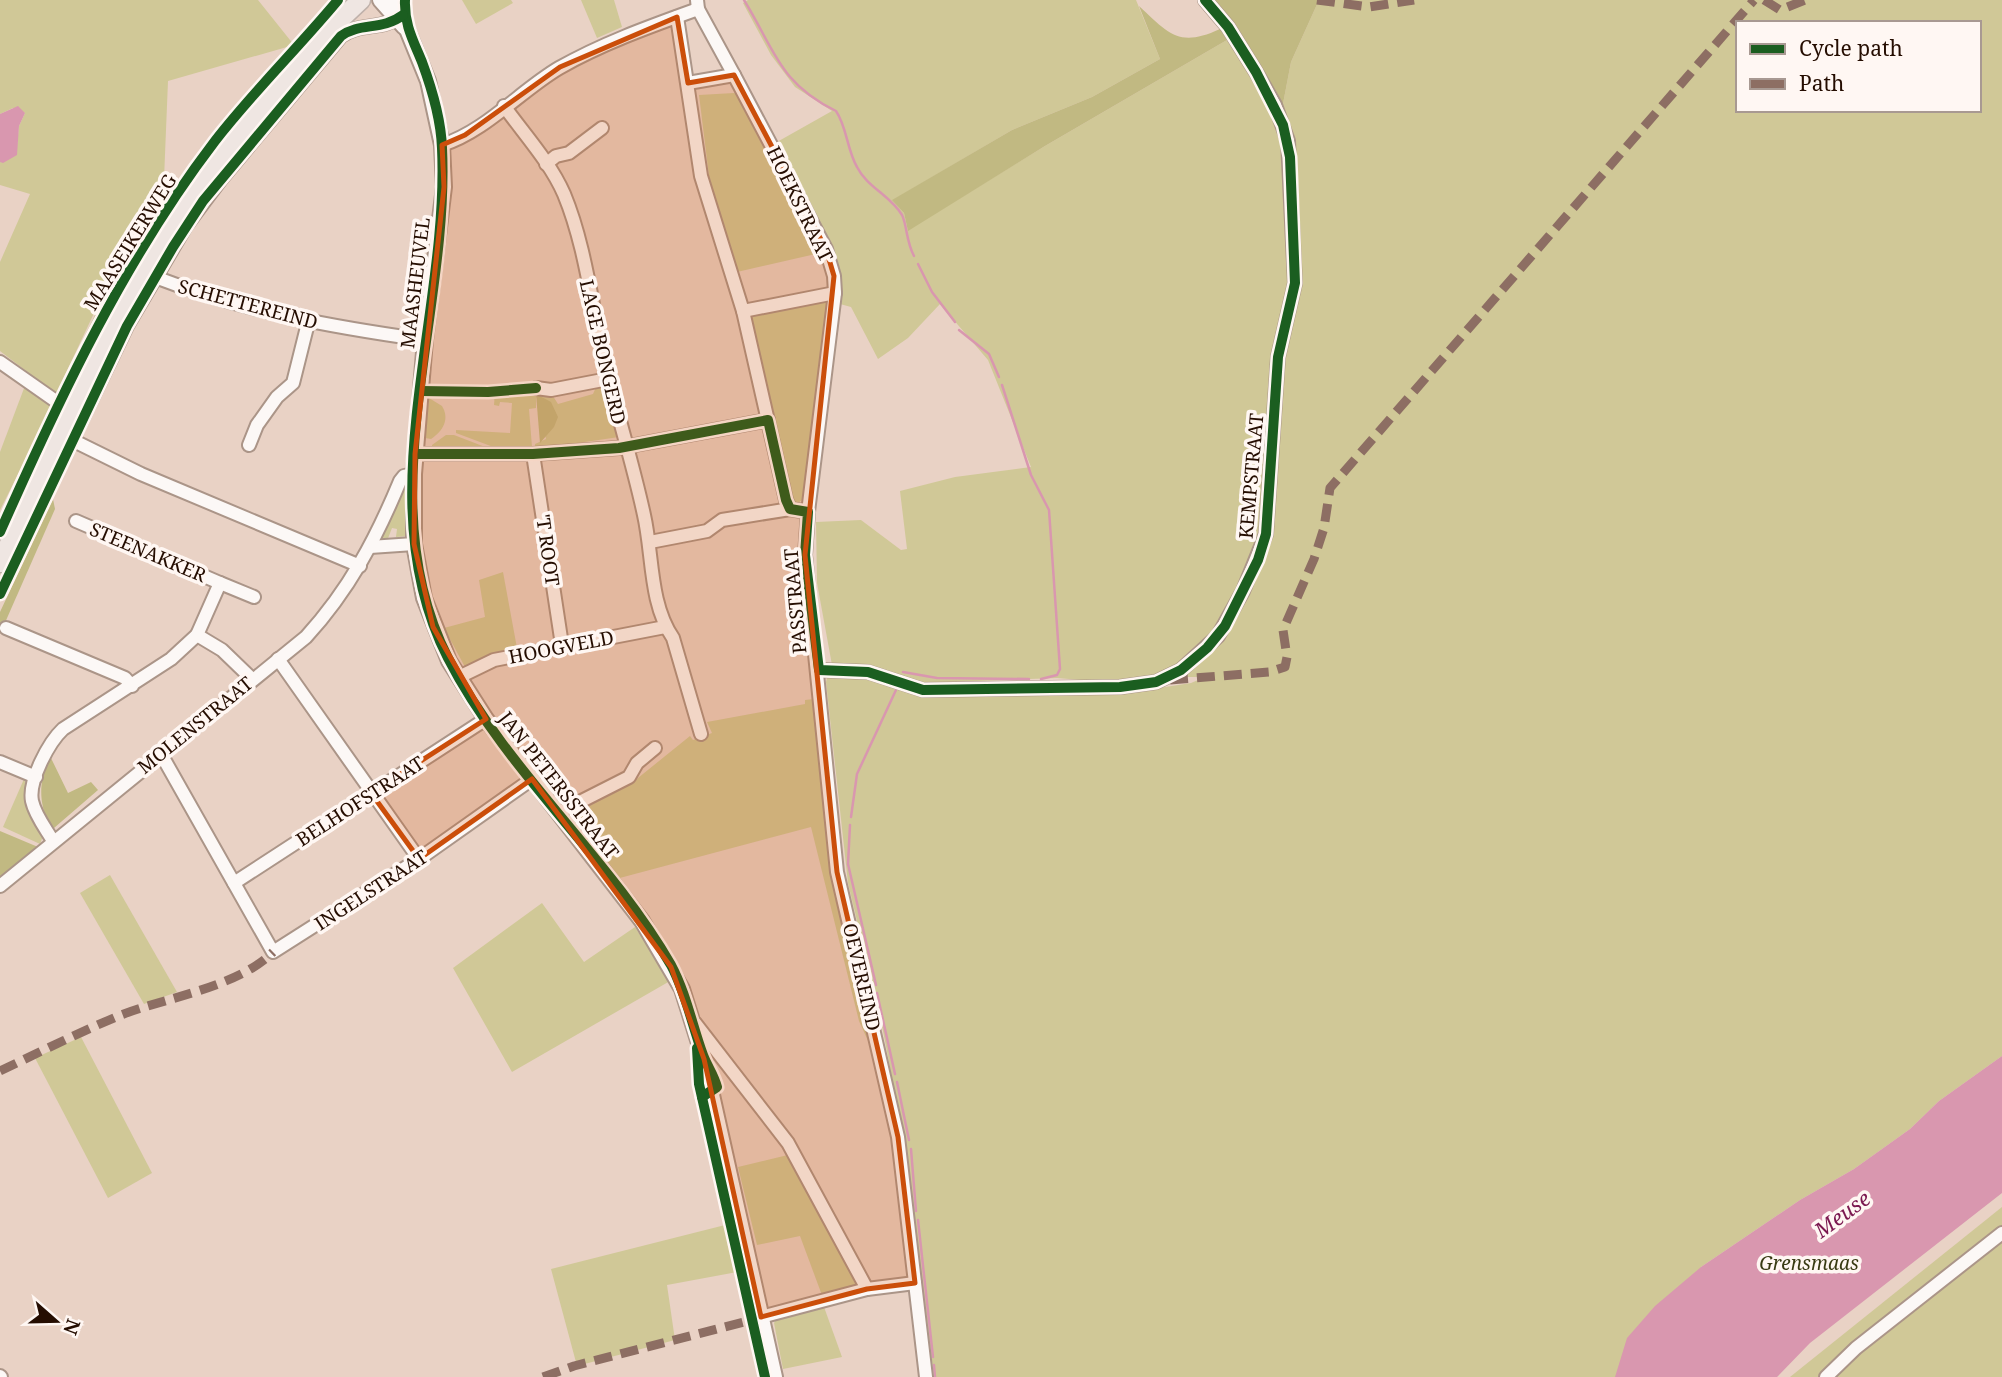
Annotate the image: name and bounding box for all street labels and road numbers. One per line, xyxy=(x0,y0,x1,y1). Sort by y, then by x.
street label: HOEKSTRAAT xyxy=(761,142,839,266)
street label: MAASEIKERWEG xyxy=(78,169,183,315)
street label: MAASHEUVEL xyxy=(394,216,436,350)
street label: SCHETTEREIND xyxy=(175,273,321,335)
street label: LAGE BONGERD xyxy=(574,277,632,427)
street label: KEMPSTRAAT xyxy=(1233,412,1269,540)
street label: 'T ROOT xyxy=(530,512,566,588)
street label: STEENAKKER xyxy=(86,516,211,588)
street label: PASSTRAAT xyxy=(777,547,813,655)
street label: HOOGVELD xyxy=(506,624,616,670)
street label: MOLENSTRAAT xyxy=(132,670,258,780)
street label: JAN PETERSSTRAAT xyxy=(493,705,625,864)
street label: BELHOFSTRAAT xyxy=(291,750,429,852)
street label: INGELSTRAAT xyxy=(309,843,433,936)
street label: OEVEREIND xyxy=(837,921,887,1033)

